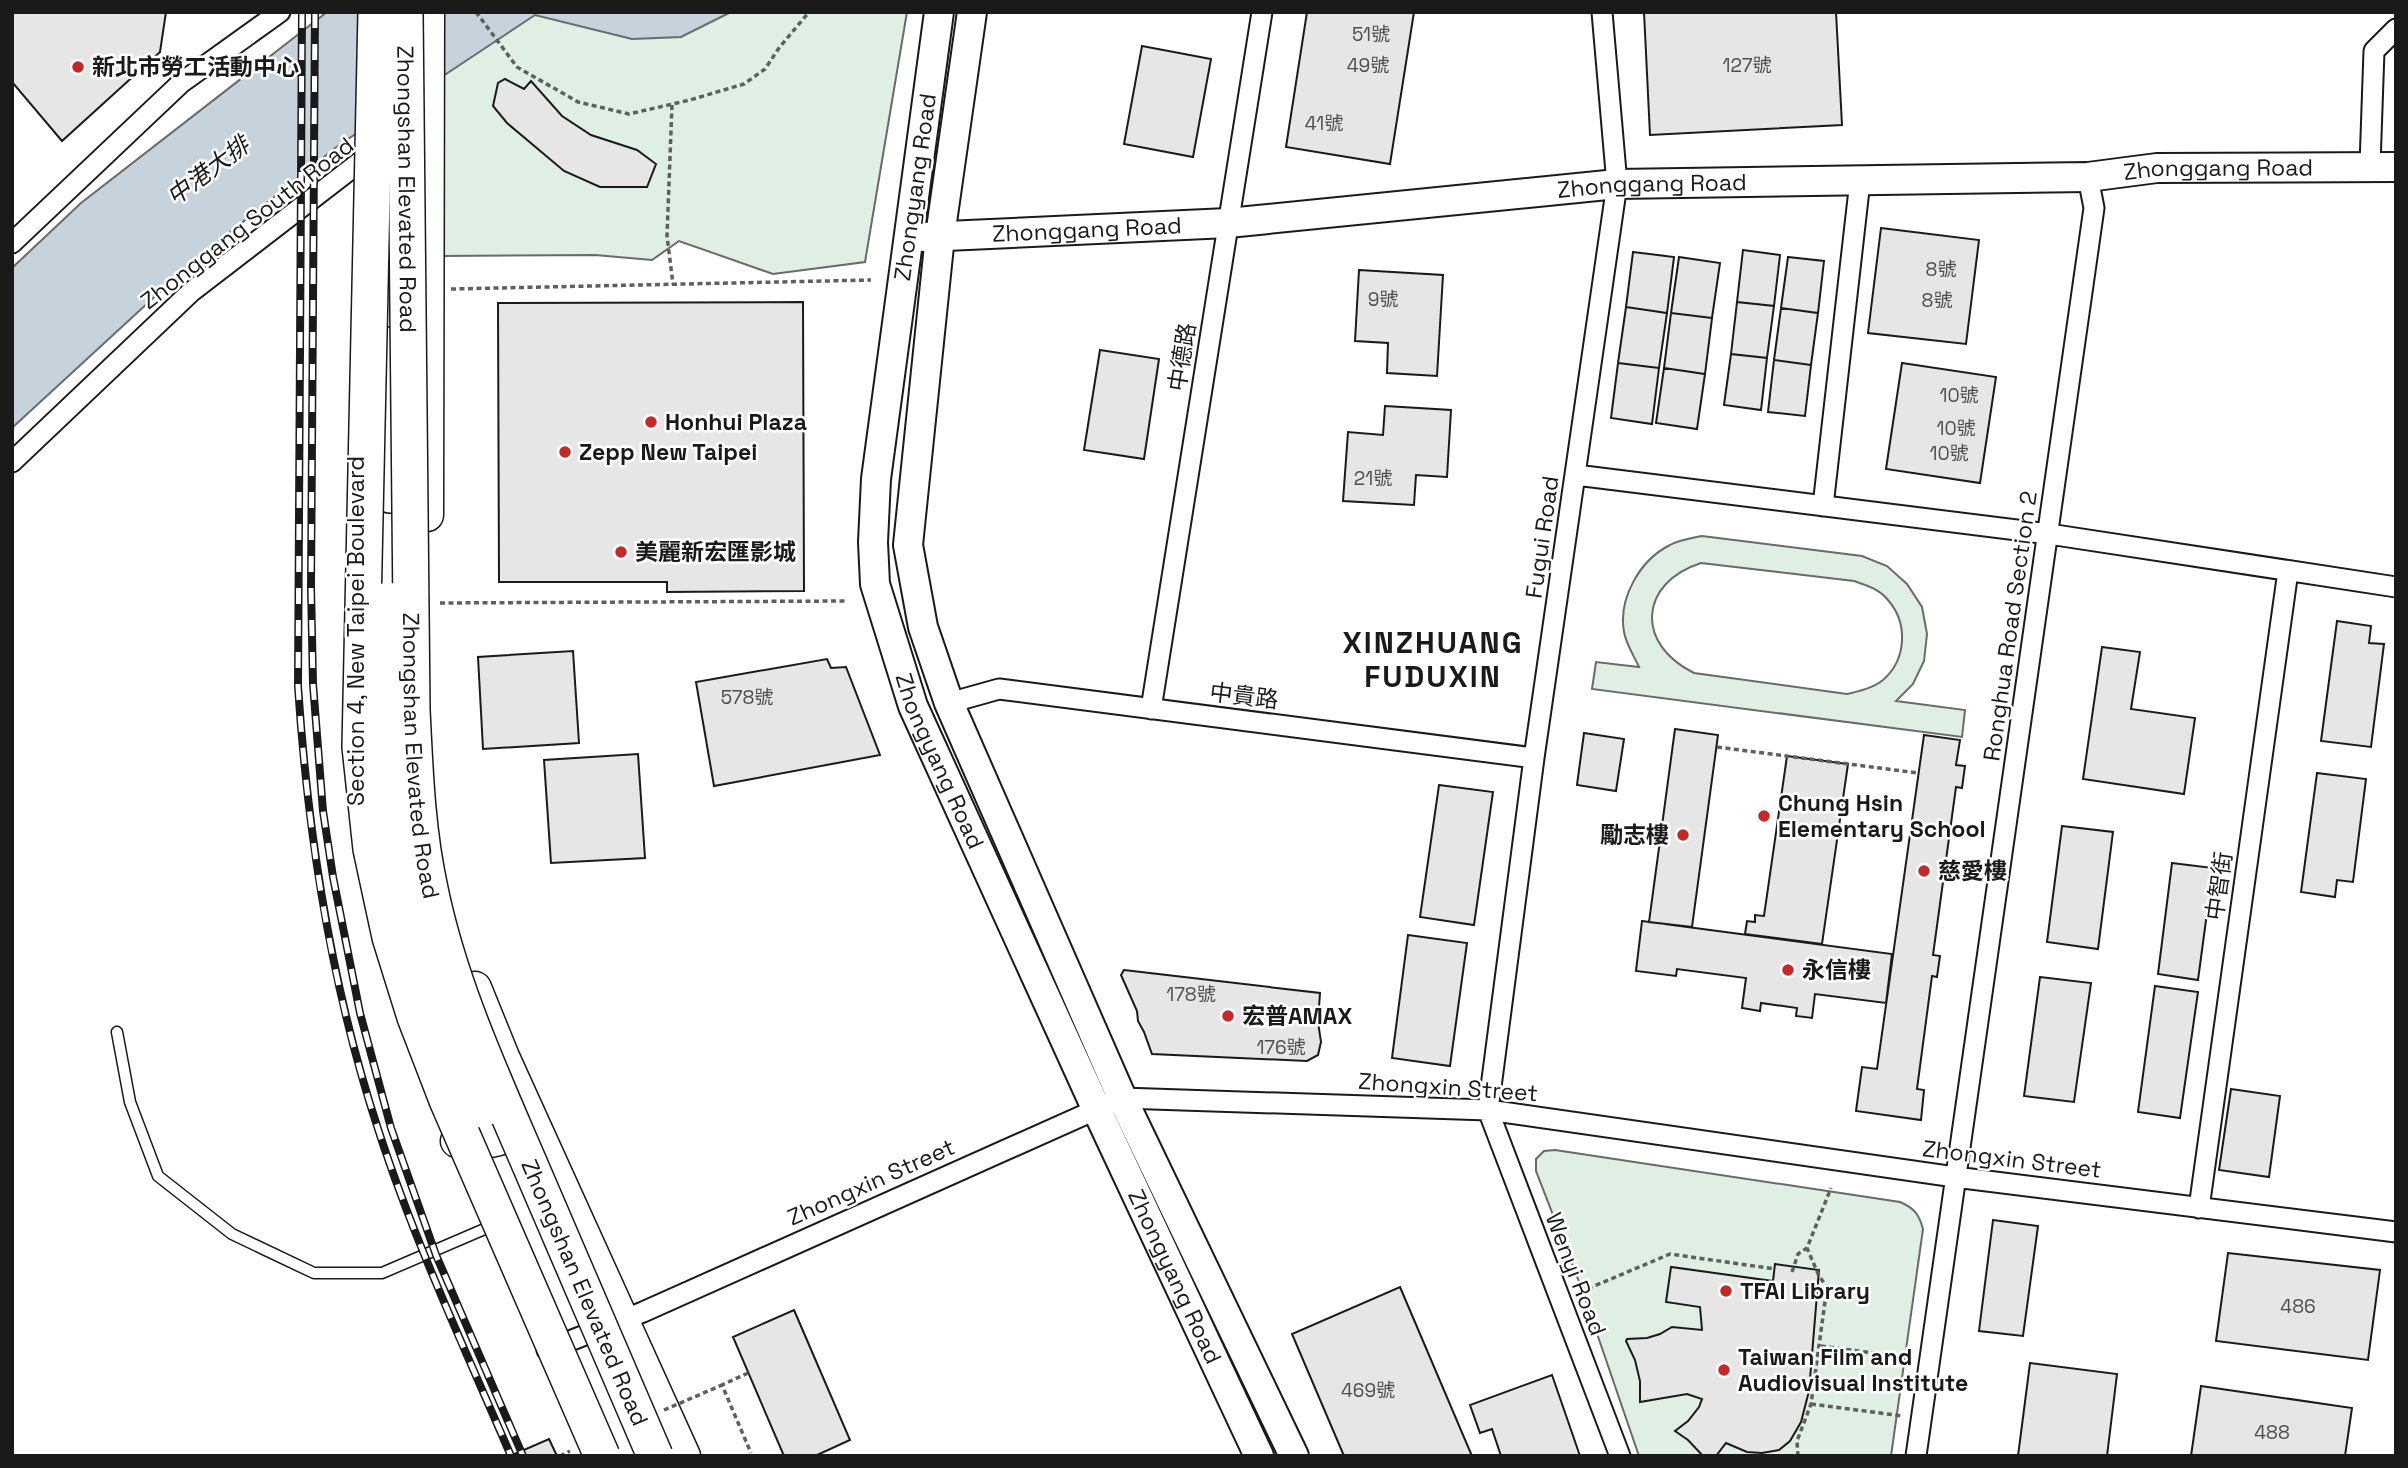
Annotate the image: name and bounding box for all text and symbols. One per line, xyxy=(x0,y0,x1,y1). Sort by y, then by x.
house number: 51號 xyxy=(1352,22,1390,47)
street label: Zhongshan Elevated Road xyxy=(390,45,423,333)
place label: 新北市勞工活動中心 xyxy=(92,52,299,82)
house number: 49號 xyxy=(1347,53,1389,78)
house number: 127號 xyxy=(1723,53,1771,78)
marker: 新北市勞工活動中心 xyxy=(70,59,86,75)
street label: Zhongyang Road xyxy=(887,91,943,283)
house number: 41號 xyxy=(1305,111,1343,136)
water label: 中港大排 xyxy=(160,128,258,212)
street label: Zhonggang South Road xyxy=(134,130,360,316)
street label: Zhonggang Road xyxy=(2122,152,2313,187)
street label: Zhonggang Road xyxy=(1556,167,1747,205)
street label: Zhonggang Road xyxy=(991,210,1182,249)
house number: 8號 xyxy=(1926,257,1956,282)
house number: 9號 xyxy=(1368,287,1398,312)
house number: 8號 xyxy=(1922,288,1952,313)
street label: 中德路 xyxy=(1162,321,1202,393)
house number: 10號 xyxy=(1939,383,1979,408)
place label: Honhui Plaza xyxy=(665,407,807,437)
marker: Honhui Plaza xyxy=(643,414,659,430)
house number: 10號 xyxy=(1936,416,1976,441)
place label: Zepp New Taipei xyxy=(579,437,757,467)
house number: 10號 xyxy=(1929,441,1969,466)
marker: Zepp New Taipei xyxy=(557,444,573,460)
street label: Section 4, New Taipei Boulevard xyxy=(341,456,371,806)
house number: 21號 xyxy=(1354,466,1392,491)
street label: Fugui Road xyxy=(1519,474,1565,600)
street label: Ronghua Road Section 2 xyxy=(1976,489,2044,763)
place label: 美麗新宏匯影城 xyxy=(635,537,796,567)
marker: 美麗新宏匯影城 xyxy=(613,544,629,560)
street label: Zhongshan Elevated Road xyxy=(396,612,447,901)
district label: XINZHUANG FUDUXIN xyxy=(1342,623,1524,696)
street label: Zhongyang Road xyxy=(889,669,991,854)
street label: 中貴路 xyxy=(1208,677,1280,715)
house number: 578號 xyxy=(721,685,773,710)
place label: Chung Hsin Elementary School xyxy=(1778,788,1986,844)
marker: Chung Hsin Elementary School xyxy=(1756,808,1772,824)
place label: 勵志樓 xyxy=(1600,820,1669,850)
marker: 勵志樓 xyxy=(1675,827,1691,843)
street label: 中智街 xyxy=(2199,850,2239,922)
place label: 慈愛樓 xyxy=(1938,856,2007,886)
marker: 慈愛樓 xyxy=(1916,863,1932,879)
place label: 永信樓 xyxy=(1802,955,1871,985)
marker: 永信樓 xyxy=(1780,962,1796,978)
house number: 178號 xyxy=(1166,982,1216,1007)
place label: 宏普AMAX xyxy=(1242,1001,1352,1031)
marker: 宏普AMAX xyxy=(1220,1008,1236,1024)
house number: 176號 xyxy=(1256,1035,1306,1060)
street label: Zhongxin Street xyxy=(1357,1066,1539,1108)
street label: Zhongxin Street xyxy=(783,1132,959,1232)
street label: Zhongxin Street xyxy=(1921,1133,2103,1185)
street label: Zhongshan Elevated Road xyxy=(514,1155,655,1430)
street label: Zhongyang Road xyxy=(1121,1185,1229,1369)
street label: Wenyi Road xyxy=(1539,1208,1613,1340)
place label: TFAI Library xyxy=(1740,1276,1870,1306)
marker: TFAI Library xyxy=(1718,1283,1734,1299)
house number: 486 xyxy=(2280,1294,2316,1319)
place label: Taiwan Film and Audiovisual Institute xyxy=(1738,1342,1968,1398)
marker: Taiwan Film and Audiovisual Institute xyxy=(1716,1362,1732,1378)
house number: 469號 xyxy=(1341,1378,1395,1403)
house number: 488 xyxy=(2254,1420,2290,1445)

